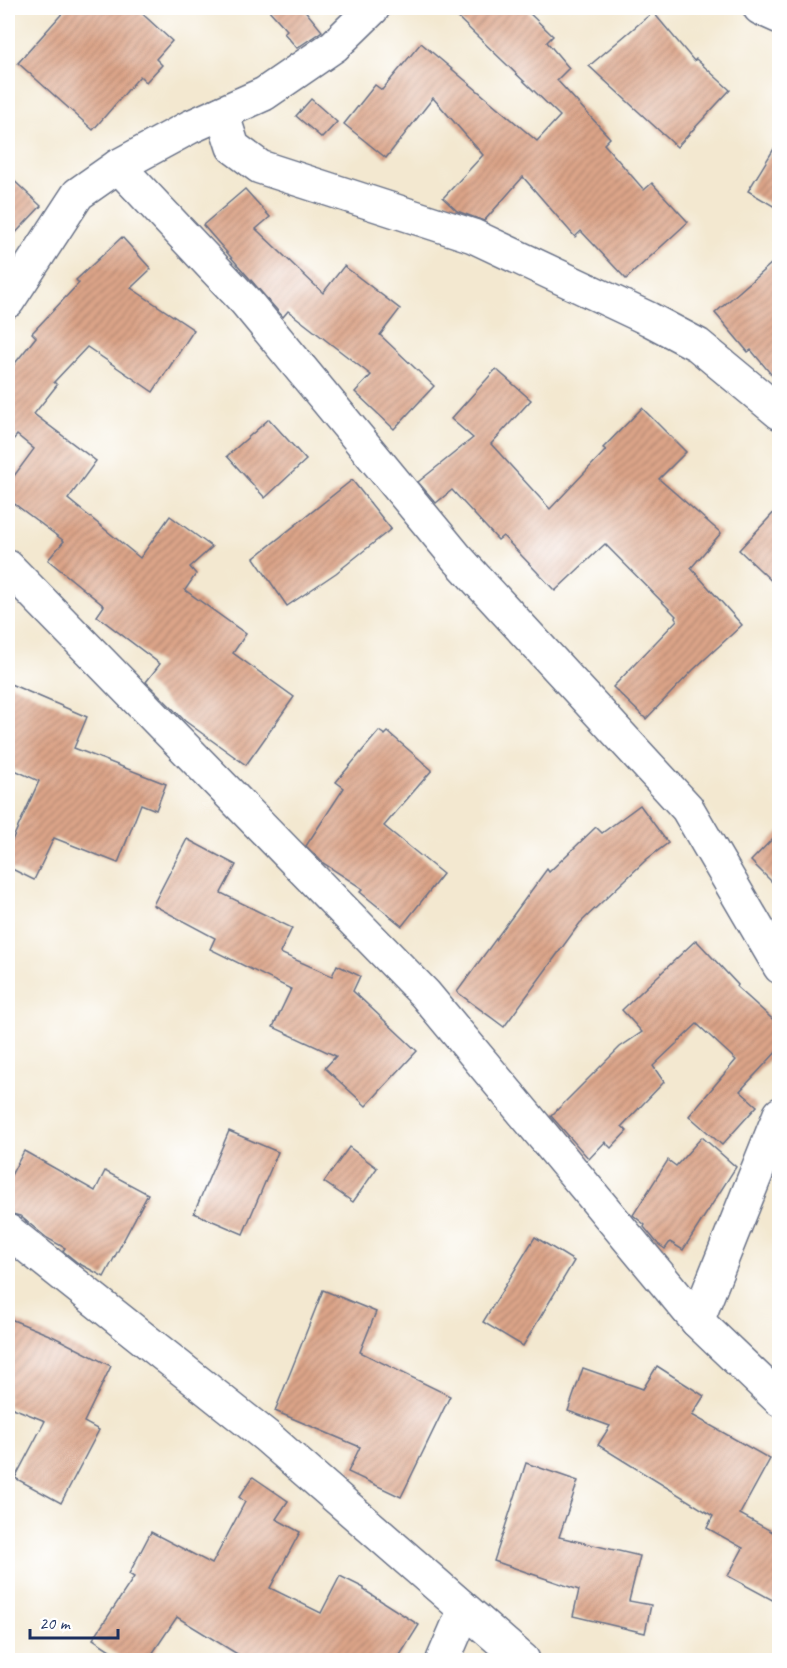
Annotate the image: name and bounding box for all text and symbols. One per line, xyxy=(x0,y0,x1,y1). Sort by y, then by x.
scale bar xyxy=(30,1602,118,1640)
text: 20 m xyxy=(39,1612,72,1634)

